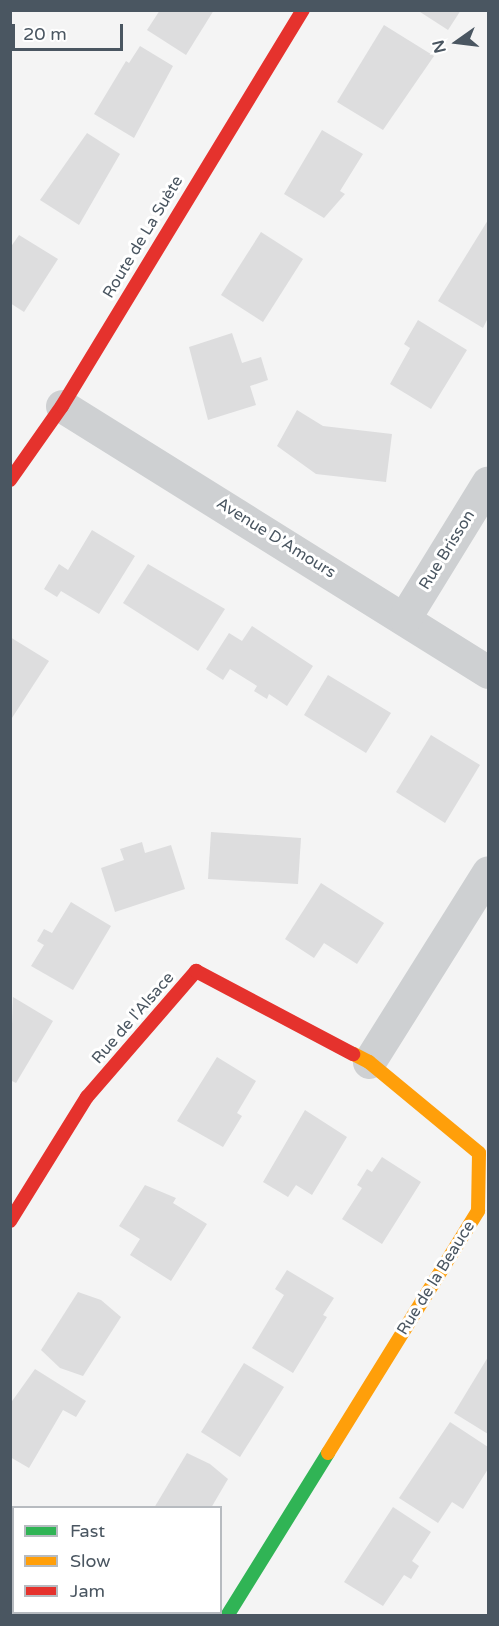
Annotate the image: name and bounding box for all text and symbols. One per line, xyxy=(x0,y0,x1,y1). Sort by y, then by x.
scale bar xyxy=(15,12,126,50)
north arrow xyxy=(427,12,487,72)
text: 20 m xyxy=(23,23,67,45)
text: N xyxy=(428,38,451,55)
street label: Route de La Suète xyxy=(99,172,187,302)
street label: Avenue D'Amours xyxy=(213,494,339,582)
street label: Rue Brisson xyxy=(415,507,479,593)
street label: Rue de l'Alsace xyxy=(88,968,178,1068)
street label: Rue de la Beauce xyxy=(393,1217,479,1339)
legend xyxy=(12,1506,222,1614)
text: Fast xyxy=(70,1520,105,1542)
text: Slow xyxy=(70,1550,111,1572)
text: Jam xyxy=(70,1580,105,1602)

